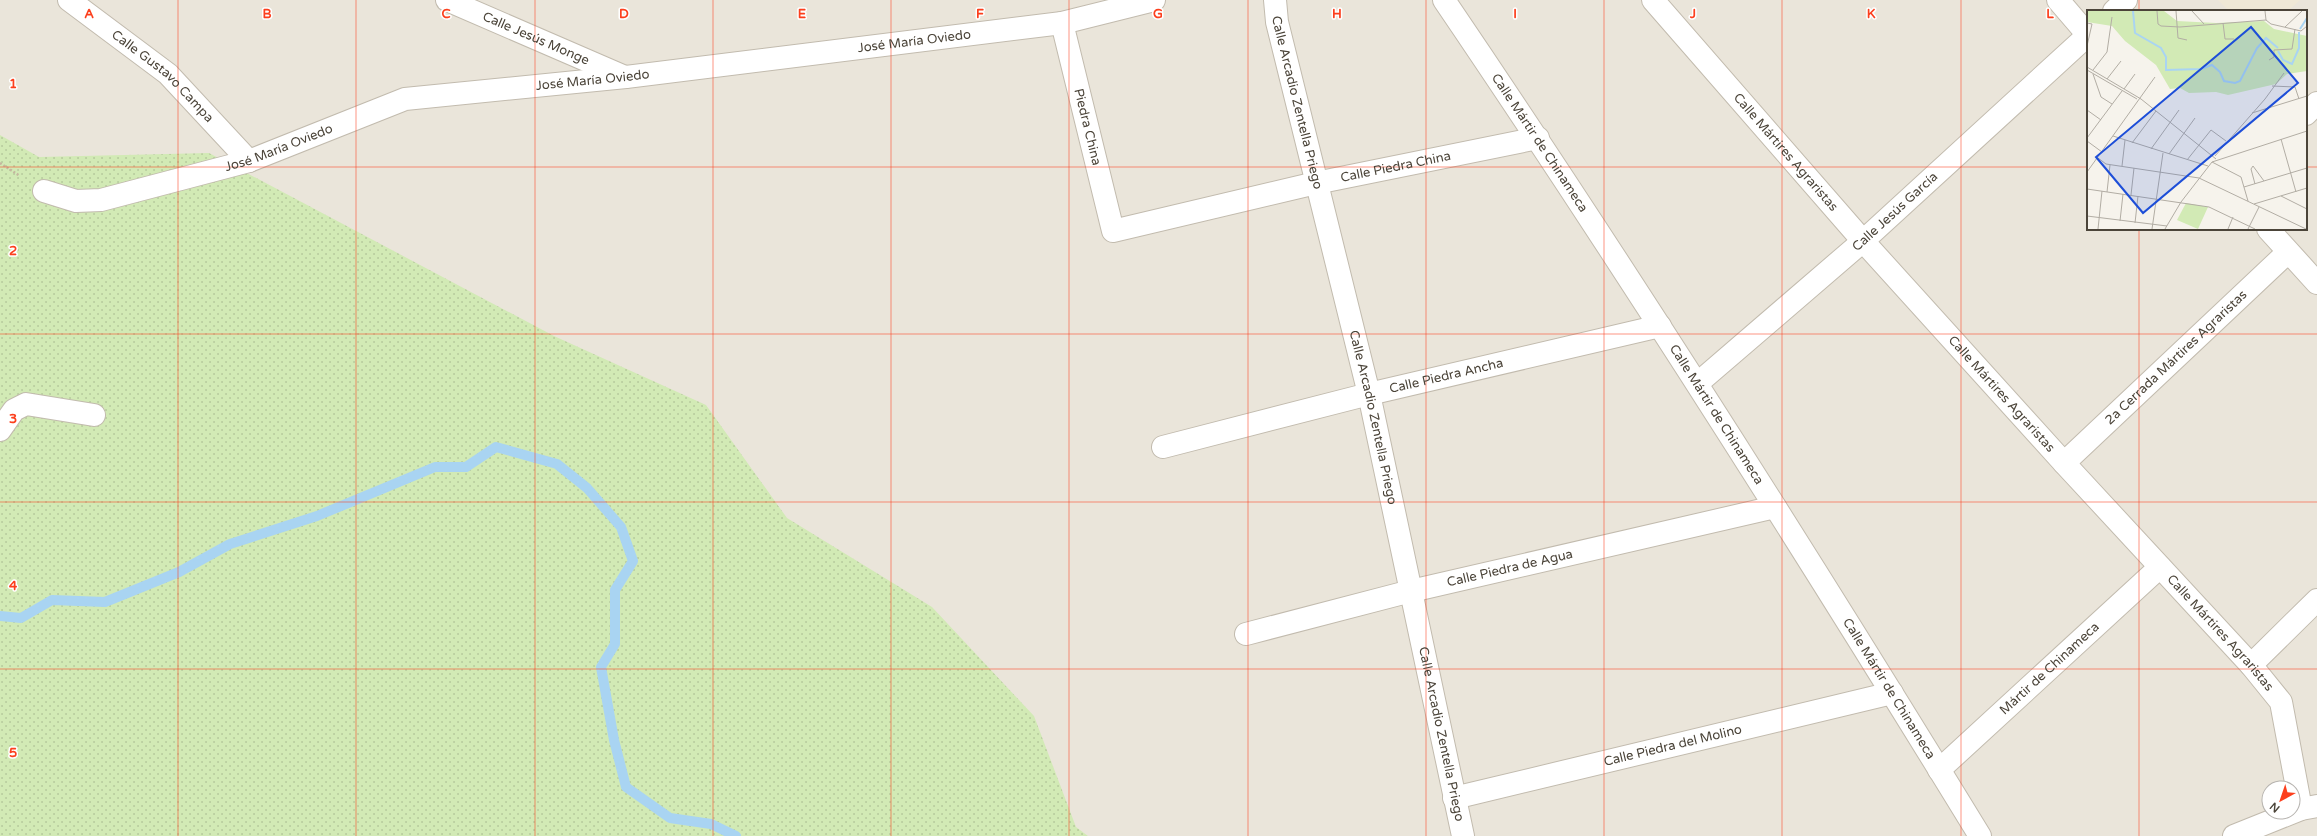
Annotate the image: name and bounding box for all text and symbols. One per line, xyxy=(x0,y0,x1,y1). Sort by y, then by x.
text: A xyxy=(84,6,94,22)
text: B xyxy=(262,6,272,22)
text: C xyxy=(441,6,451,22)
text: D xyxy=(619,6,629,22)
text: E xyxy=(798,6,806,22)
text: F xyxy=(976,6,984,22)
text: G xyxy=(1153,6,1163,22)
text: H xyxy=(1332,6,1342,22)
text: I xyxy=(1513,6,1517,22)
text: J xyxy=(1689,6,1696,22)
text: K xyxy=(1867,6,1876,22)
text: L xyxy=(2046,6,2054,22)
street label: Calle Jesús Monge xyxy=(480,8,592,69)
inset map xyxy=(2087,10,2307,230)
street label: Calle Arcadio Zentella Priego xyxy=(1268,15,1326,191)
street label: José María Oviedo xyxy=(857,26,972,56)
street label: Calle Gustavo Campa xyxy=(108,27,217,126)
street label: José María Oviedo xyxy=(535,66,650,94)
street label: Calle Mártir de Chinameca xyxy=(1488,71,1591,215)
text: 1 xyxy=(9,76,17,92)
street label: Piedra China xyxy=(1070,87,1105,167)
street label: Calle Mártires Agraristas xyxy=(1730,90,1842,215)
street label: José María Oviedo xyxy=(223,121,335,175)
street label: Calle Piedra China xyxy=(1339,148,1452,186)
street label: Calle Jesús García xyxy=(1849,169,1941,255)
text: 2 xyxy=(9,243,17,259)
street label: 2a Cerrada Mártires Agraristas xyxy=(2102,287,2250,428)
street label: Calle Arcadio Zentella Priego xyxy=(1346,329,1400,506)
street label: Calle Mártires Agraristas xyxy=(1945,332,2058,455)
street label: Calle Mártir de Chinameca xyxy=(1666,341,1767,487)
street label: Calle Piedra Ancha xyxy=(1388,355,1505,397)
text: 3 xyxy=(9,411,17,427)
street label: Calle Piedra de Agua xyxy=(1445,546,1574,590)
street label: Calle Mártires Agraristas xyxy=(2164,571,2277,694)
text: 4 xyxy=(9,578,18,594)
street label: Calle Mártir de Chinameca xyxy=(1839,615,1939,762)
street label: Mártir de Chinameca xyxy=(1996,619,2103,718)
street label: Calle Arcadio Zentella Priego xyxy=(1415,645,1468,823)
street label: Calle Piedra del Molino xyxy=(1602,721,1744,770)
text: 5 xyxy=(9,745,17,761)
north arrow xyxy=(2261,780,2301,820)
text: N xyxy=(2267,799,2282,815)

